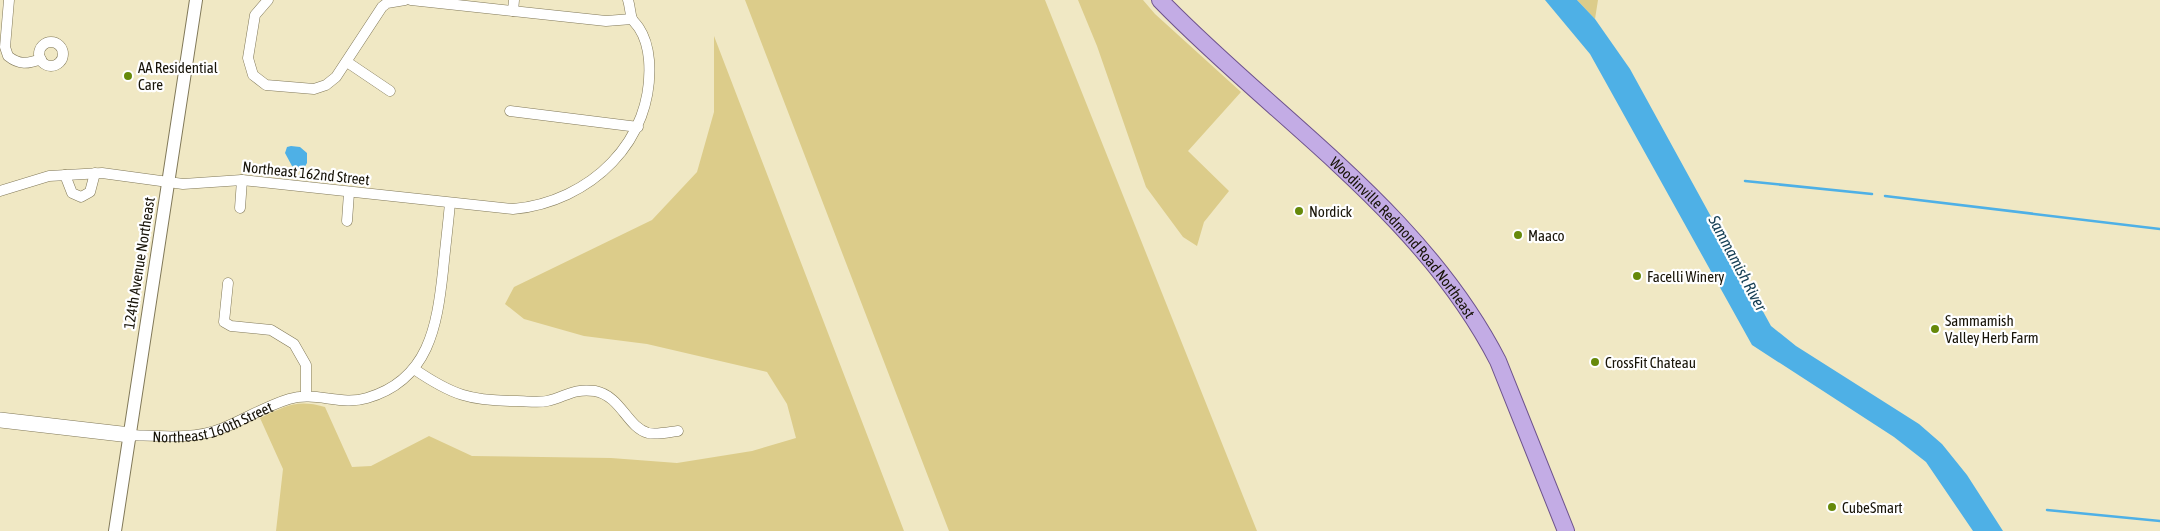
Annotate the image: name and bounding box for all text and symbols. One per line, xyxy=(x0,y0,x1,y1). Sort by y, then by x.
place label: AA Residential Care xyxy=(138,59,218,93)
marker: AA Residential Care xyxy=(122,70,134,82)
street label: Woodinville Redmond Road Northeast xyxy=(1327,153,1479,321)
street label: Northeast 162nd Street xyxy=(242,158,370,188)
street label: 124th Avenue Northeast xyxy=(120,196,158,330)
place label: Nordick xyxy=(1309,203,1352,220)
marker: Nordick xyxy=(1293,205,1305,217)
water label: Sammamish River xyxy=(1705,211,1771,315)
place label: Maaco xyxy=(1528,227,1565,244)
marker: Maaco xyxy=(1512,229,1524,241)
place label: Facelli Winery xyxy=(1647,268,1725,285)
marker: Facelli Winery xyxy=(1631,270,1643,282)
place label: Sammamish Valley Herb Farm xyxy=(1945,312,2039,346)
marker: Sammamish Valley Herb Farm xyxy=(1929,323,1941,335)
place label: CrossFit Chateau xyxy=(1605,354,1696,371)
marker: CrossFit Chateau xyxy=(1589,356,1601,368)
street label: Northeast 160th Street xyxy=(152,398,275,445)
place label: CubeSmart xyxy=(1842,499,1903,516)
marker: CubeSmart xyxy=(1826,501,1838,513)

